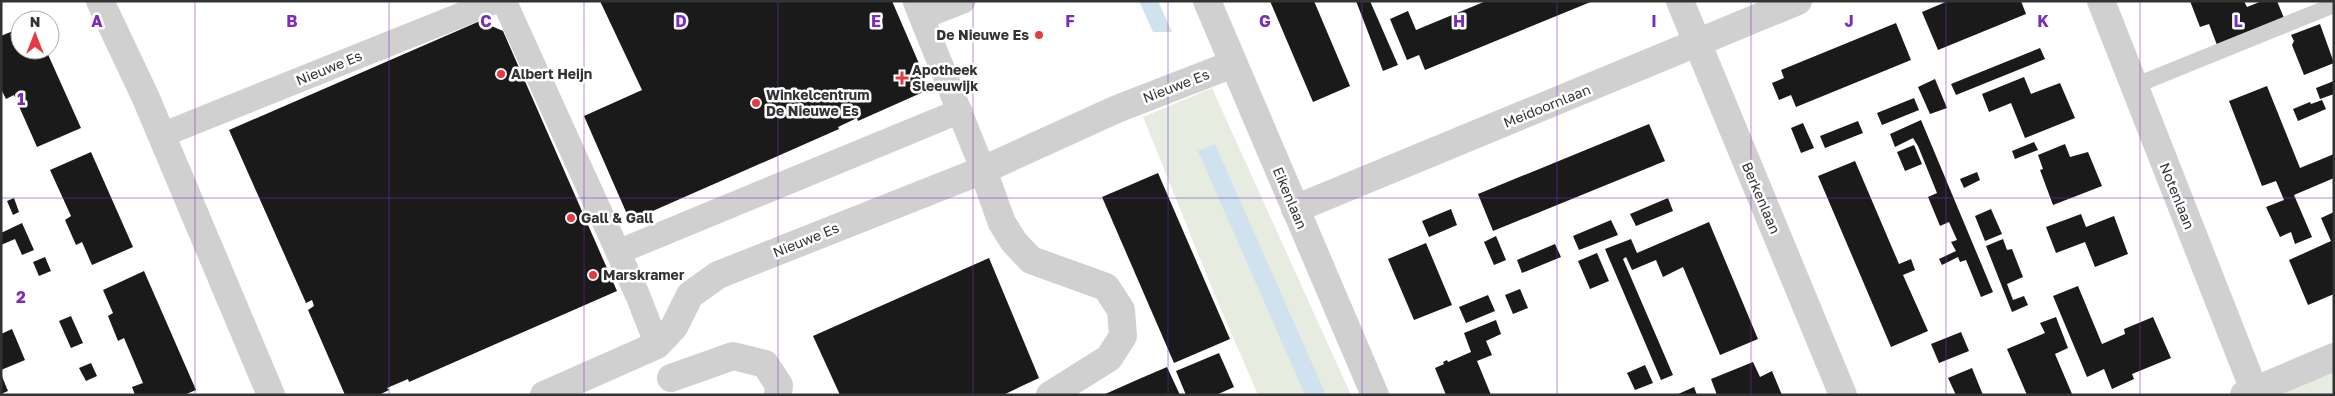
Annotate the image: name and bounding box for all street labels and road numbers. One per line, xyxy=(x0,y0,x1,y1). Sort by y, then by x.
street label: Nieuwe Es xyxy=(293,47,364,88)
street label: Nieuwe Es xyxy=(1140,65,1211,106)
street label: Meidoornlaan xyxy=(1501,80,1593,131)
street label: Berkenlaan xyxy=(1739,159,1784,236)
street label: Notenlaan xyxy=(2156,160,2199,232)
street label: Eikenlaan xyxy=(1270,164,1311,231)
street label: Nieuwe Es xyxy=(770,219,841,260)

